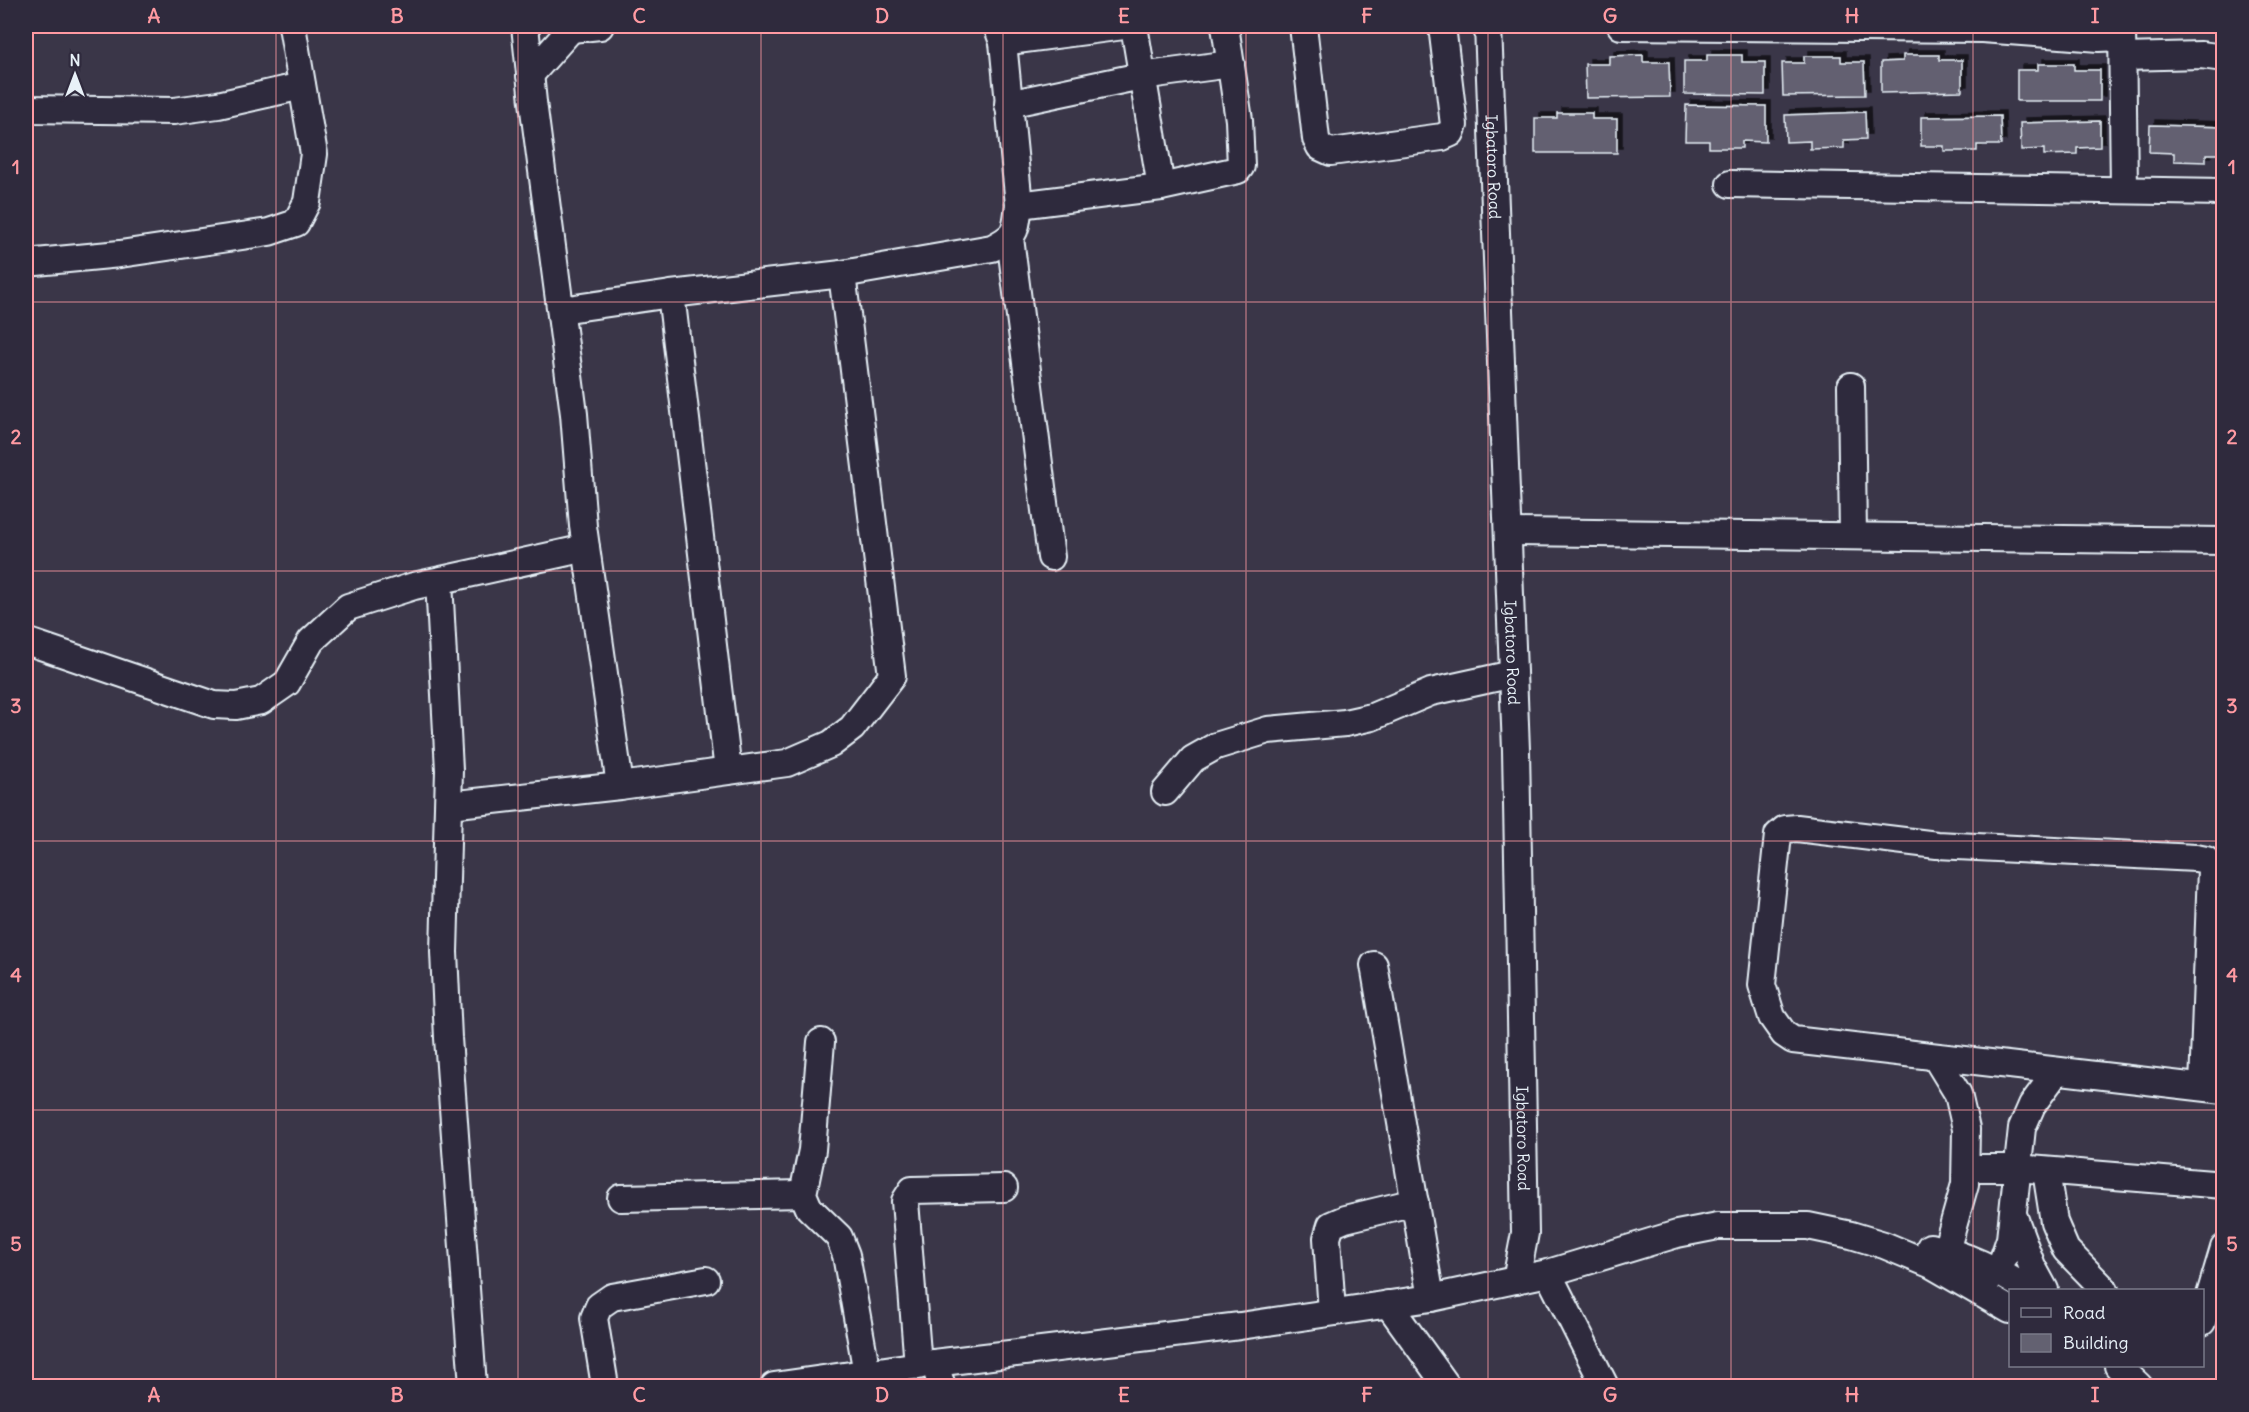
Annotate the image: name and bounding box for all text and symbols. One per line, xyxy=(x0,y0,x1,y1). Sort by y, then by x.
text: A xyxy=(148,3,161,28)
text: B xyxy=(390,3,404,28)
text: C xyxy=(632,3,646,28)
text: D xyxy=(875,3,889,28)
text: E xyxy=(1118,3,1130,28)
text: F xyxy=(1361,3,1373,28)
text: G xyxy=(1603,3,1617,28)
text: H xyxy=(1845,3,1859,28)
text: I xyxy=(2091,3,2100,28)
north arrow xyxy=(45,45,105,105)
text: N xyxy=(69,50,81,70)
street label: Igbatoro Road xyxy=(1481,114,1505,220)
text: 1 xyxy=(12,154,20,179)
text: 1 xyxy=(2228,154,2236,179)
text: 2 xyxy=(11,424,22,449)
text: 2 xyxy=(2227,424,2238,449)
street label: Igbatoro Road xyxy=(1500,600,1524,705)
text: 3 xyxy=(10,693,22,718)
text: 3 xyxy=(2226,693,2238,718)
text: 4 xyxy=(10,962,22,987)
text: 4 xyxy=(2226,962,2238,987)
street label: Igbatoro Road xyxy=(1512,1086,1534,1191)
text: 5 xyxy=(10,1231,22,1256)
text: 5 xyxy=(2226,1231,2238,1256)
legend xyxy=(2009,1289,2204,1367)
text: Road xyxy=(2063,1301,2106,1324)
text: Building xyxy=(2063,1331,2128,1354)
text: A xyxy=(148,1382,161,1407)
text: B xyxy=(390,1382,404,1407)
text: C xyxy=(632,1382,646,1407)
text: D xyxy=(875,1382,889,1407)
text: E xyxy=(1118,1382,1130,1407)
text: F xyxy=(1361,1382,1373,1407)
text: G xyxy=(1603,1382,1617,1407)
text: H xyxy=(1845,1382,1859,1407)
text: I xyxy=(2091,1382,2100,1407)

